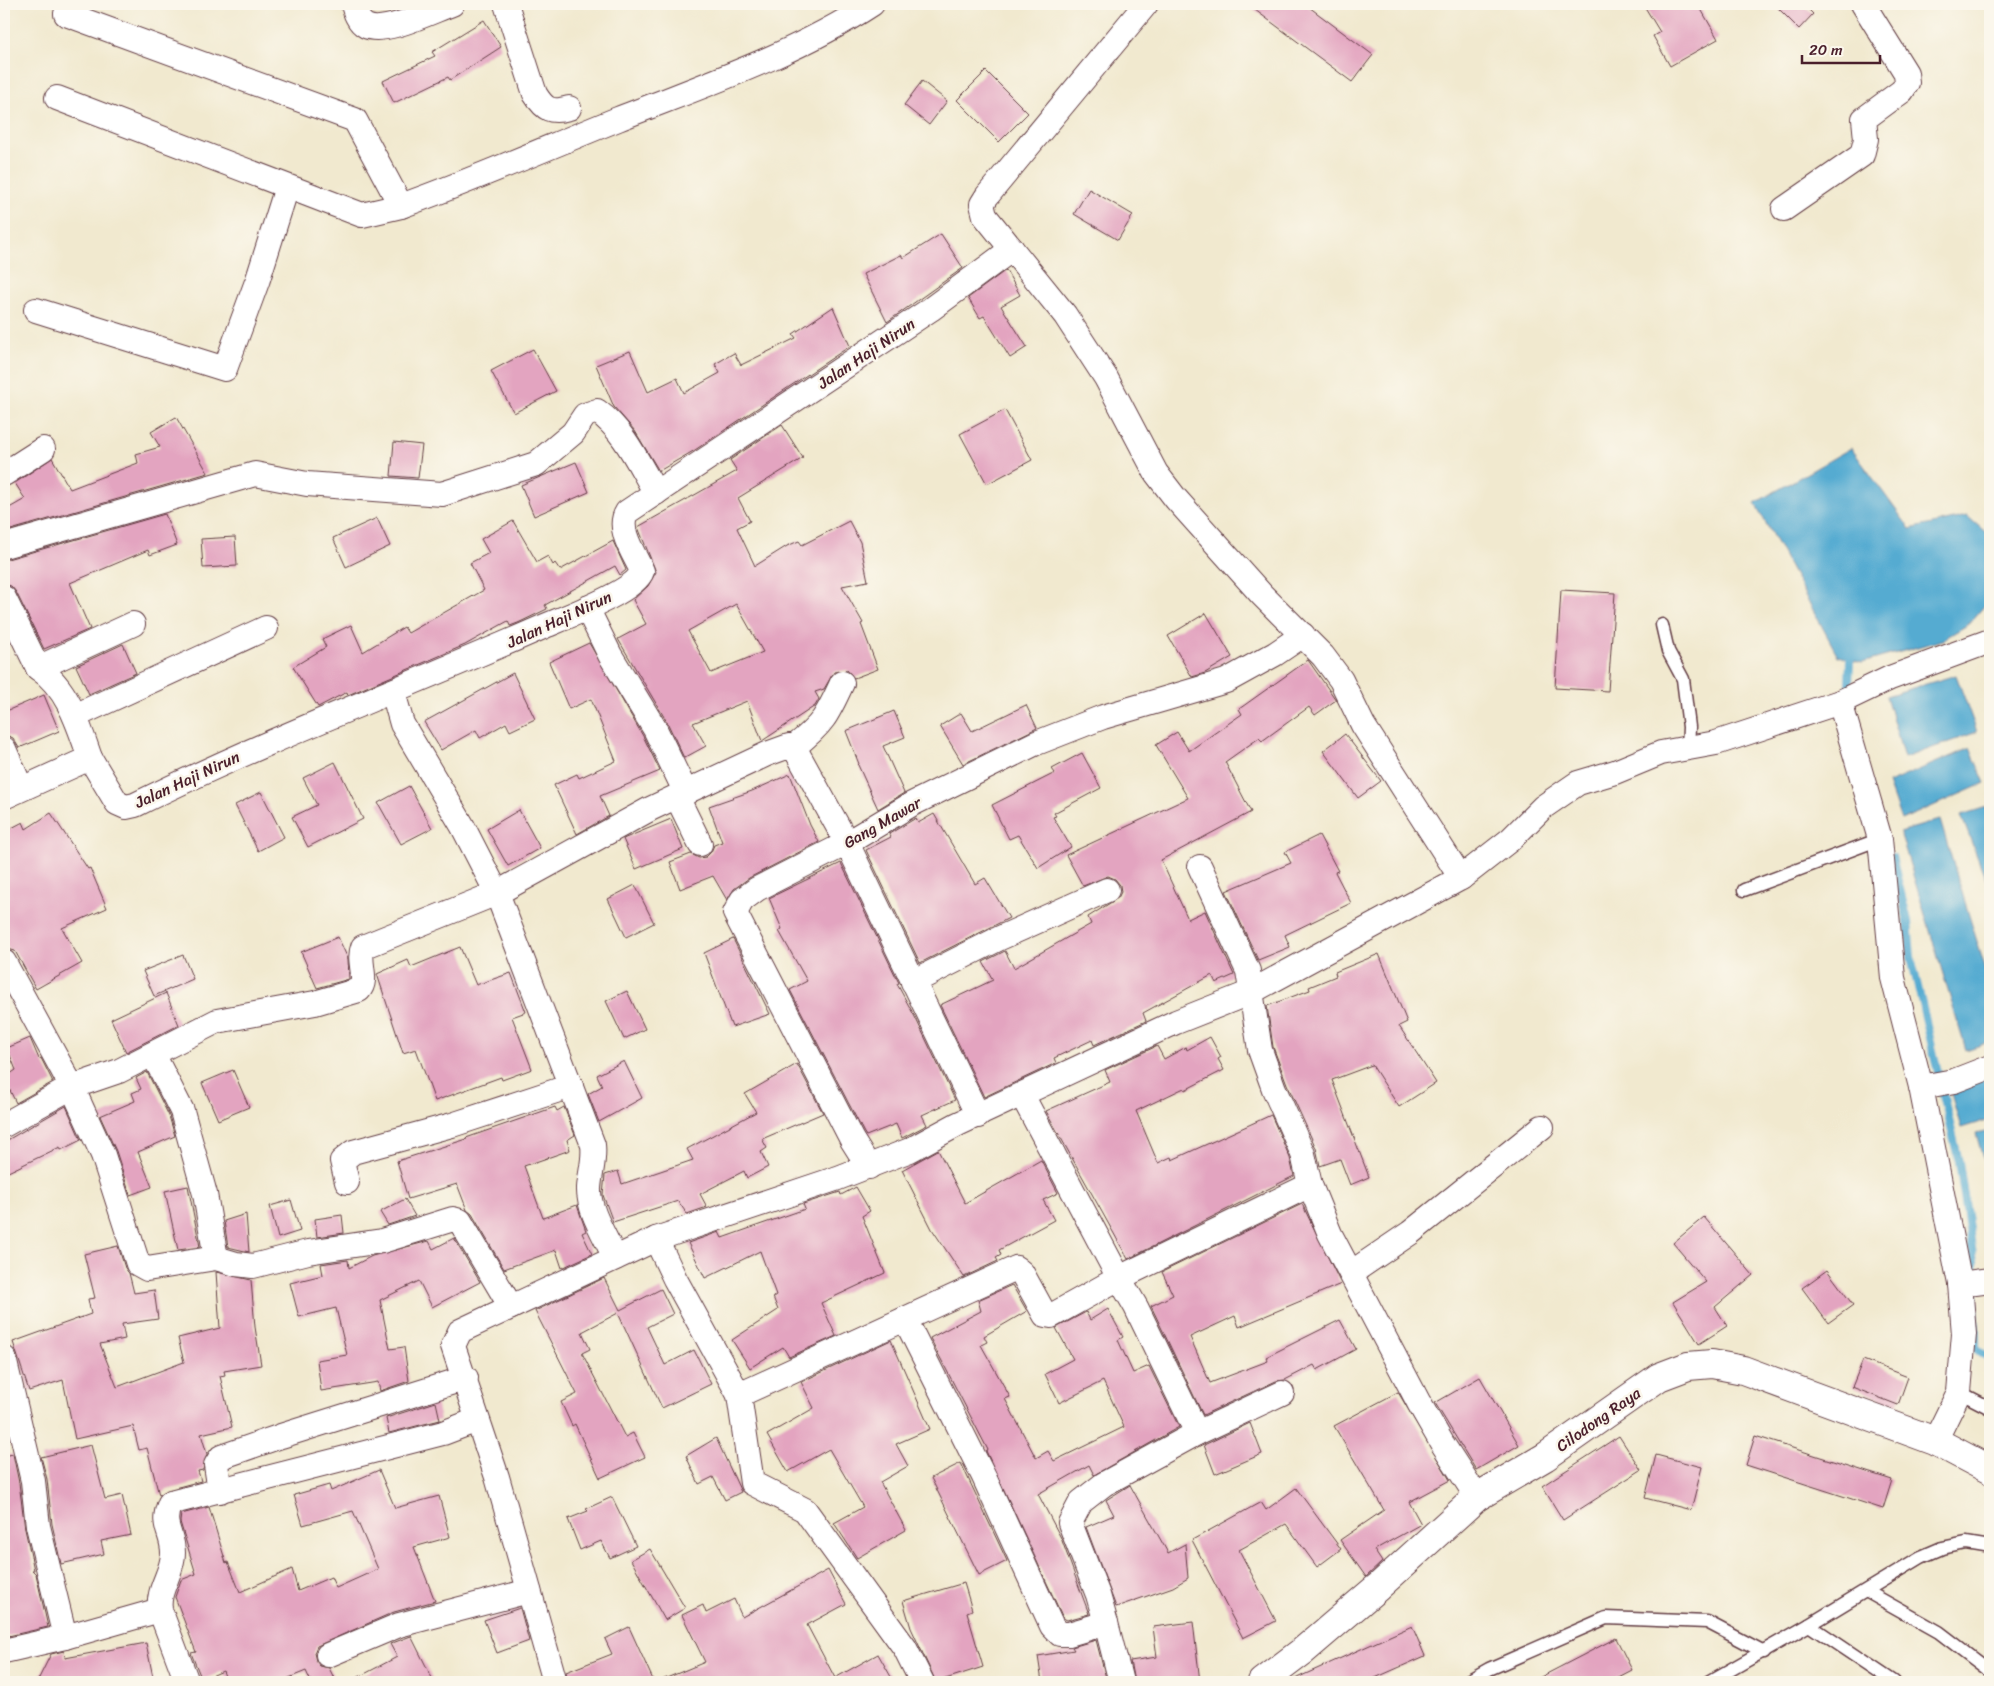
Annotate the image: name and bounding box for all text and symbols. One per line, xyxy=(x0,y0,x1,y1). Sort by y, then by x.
scale bar xyxy=(1802,32,1879,64)
text: 20 m xyxy=(1809,37,1843,63)
street label: Jalan Haji Nirun xyxy=(811,310,922,398)
street label: Jalan Haji Nirun xyxy=(501,582,617,657)
street label: Jalan Haji Nirun xyxy=(129,742,245,817)
street label: Gang Mawar xyxy=(838,788,928,857)
street label: Cilodong Raya xyxy=(1550,1379,1648,1460)

